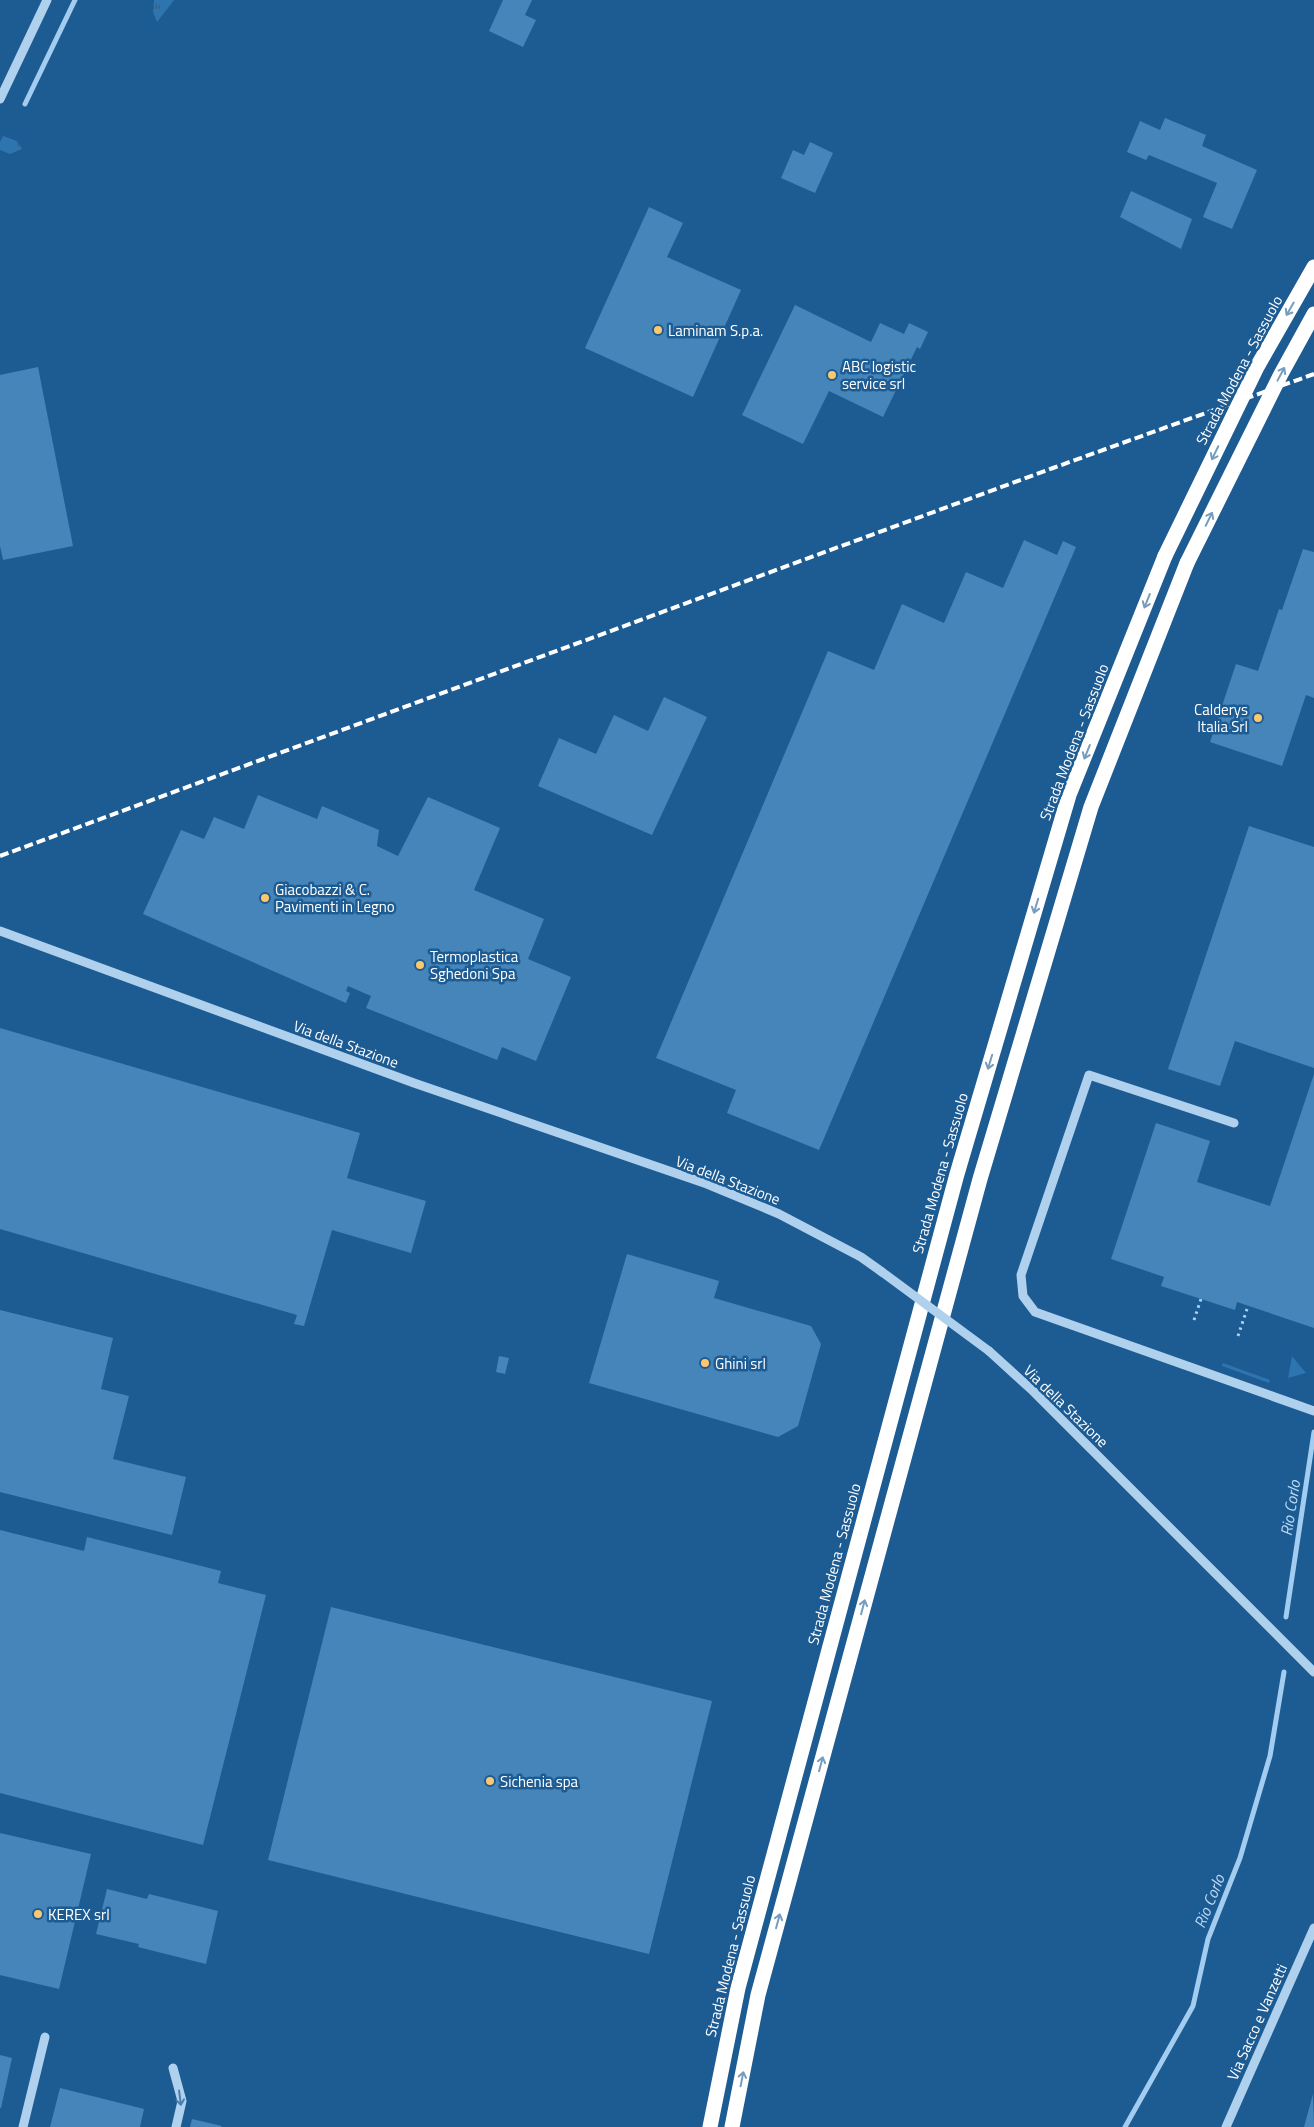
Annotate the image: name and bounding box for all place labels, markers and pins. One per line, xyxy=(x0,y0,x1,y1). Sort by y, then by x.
place label: Laminam S.p.a. xyxy=(668,319,763,342)
marker: Laminam S.p.a. xyxy=(652,324,664,336)
place label: ABC logistic service srl xyxy=(842,355,916,395)
marker: ABC logistic service srl xyxy=(826,369,838,381)
place label: Calderys Italia Srl xyxy=(1194,698,1248,738)
marker: Calderys Italia Srl xyxy=(1252,712,1264,724)
place label: Giacobazzi & C. Pavimenti in Legno xyxy=(275,878,395,918)
marker: Giacobazzi & C. Pavimenti in Legno xyxy=(259,892,271,904)
place label: Termoplastica Sghedoni Spa xyxy=(430,945,519,985)
marker: Termoplastica Sghedoni Spa xyxy=(414,959,426,971)
place label: Ghini srl xyxy=(715,1352,766,1375)
marker: Ghini srl xyxy=(699,1357,711,1369)
place label: Sichenia spa xyxy=(500,1770,579,1793)
marker: Sichenia spa xyxy=(484,1775,496,1787)
place label: KEREX srl xyxy=(48,1903,110,1926)
marker: KEREX srl xyxy=(32,1908,44,1920)

